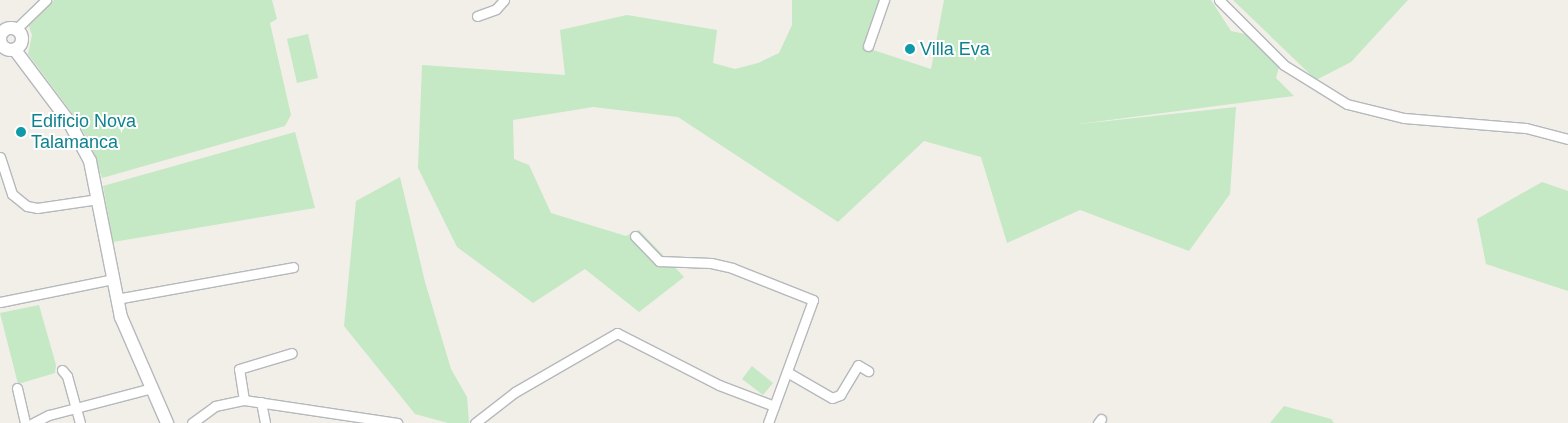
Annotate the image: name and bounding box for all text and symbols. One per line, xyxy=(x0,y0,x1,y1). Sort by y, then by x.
place label: Villa Eva xyxy=(920,38,990,60)
marker: Villa Eva xyxy=(904,43,916,55)
place label: Edificio Nova Talamanca xyxy=(31,111,136,154)
marker: Edificio Nova Talamanca xyxy=(15,126,27,138)

